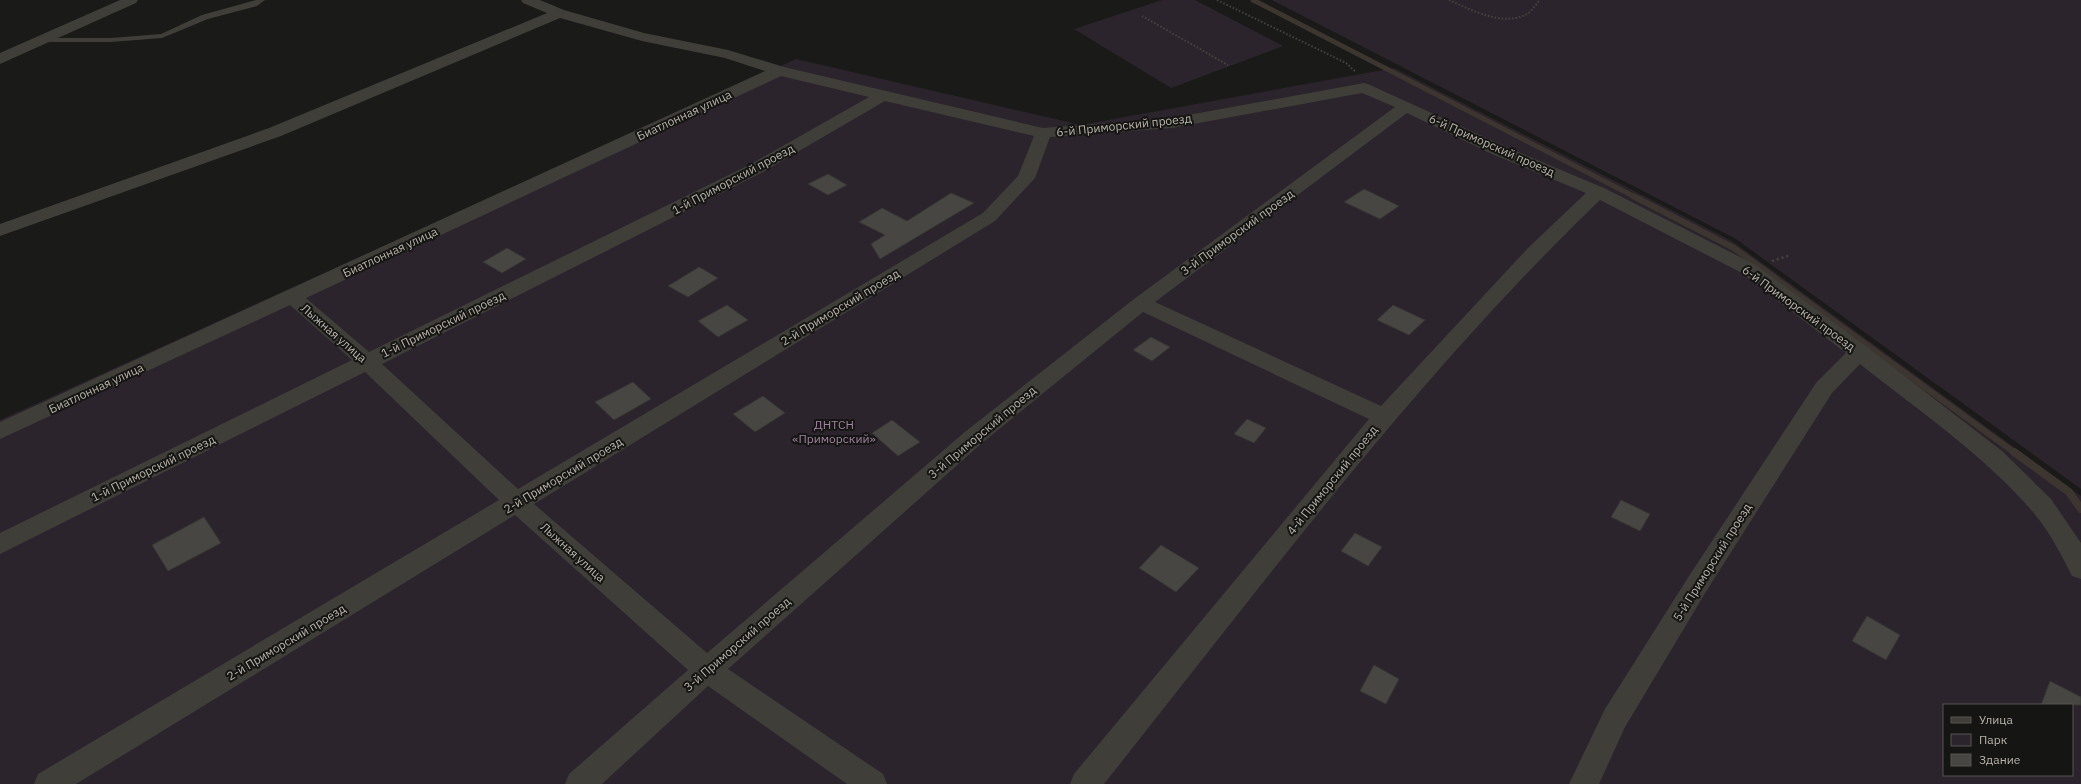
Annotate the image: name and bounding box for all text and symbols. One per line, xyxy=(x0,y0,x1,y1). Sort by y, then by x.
street label: Биатлонная улица xyxy=(634,86,734,144)
street label: 6-й Приморский проезд xyxy=(1056,110,1192,140)
street label: 6-й Приморский проезд xyxy=(1427,110,1557,180)
street label: 1-й Приморский проезд xyxy=(669,140,797,218)
street label: 3-й Приморский проезд xyxy=(1178,186,1296,278)
street label: Биатлонная улица xyxy=(340,223,440,281)
street label: 6-й Приморский проезд xyxy=(1740,262,1858,354)
street label: 2-й Приморский проезд xyxy=(778,266,902,348)
street label: 1-й Приморский проезд xyxy=(379,287,507,361)
street label: Лыжная улица xyxy=(298,300,370,366)
street label: Биатлонная улица xyxy=(46,359,146,417)
street label: 3-й Приморский проезд xyxy=(925,382,1039,482)
park label: ДНТСН «Приморский» xyxy=(792,417,876,446)
street label: 4-й Приморский проезд xyxy=(1283,422,1381,538)
street label: 1-й Приморский проезд xyxy=(89,431,217,505)
street label: 2-й Приморский проезд xyxy=(501,434,625,516)
street label: 5-й Приморский проезд xyxy=(1670,500,1754,624)
street label: Лыжная улица xyxy=(537,519,609,585)
street label: 3-й Приморский проезд xyxy=(681,594,793,694)
street label: 2-й Приморский проезд xyxy=(224,601,348,683)
legend xyxy=(1943,704,2073,776)
text: Улица xyxy=(1979,712,2013,727)
text: Парк xyxy=(1979,732,2008,747)
text: Здание xyxy=(1979,752,2021,767)

